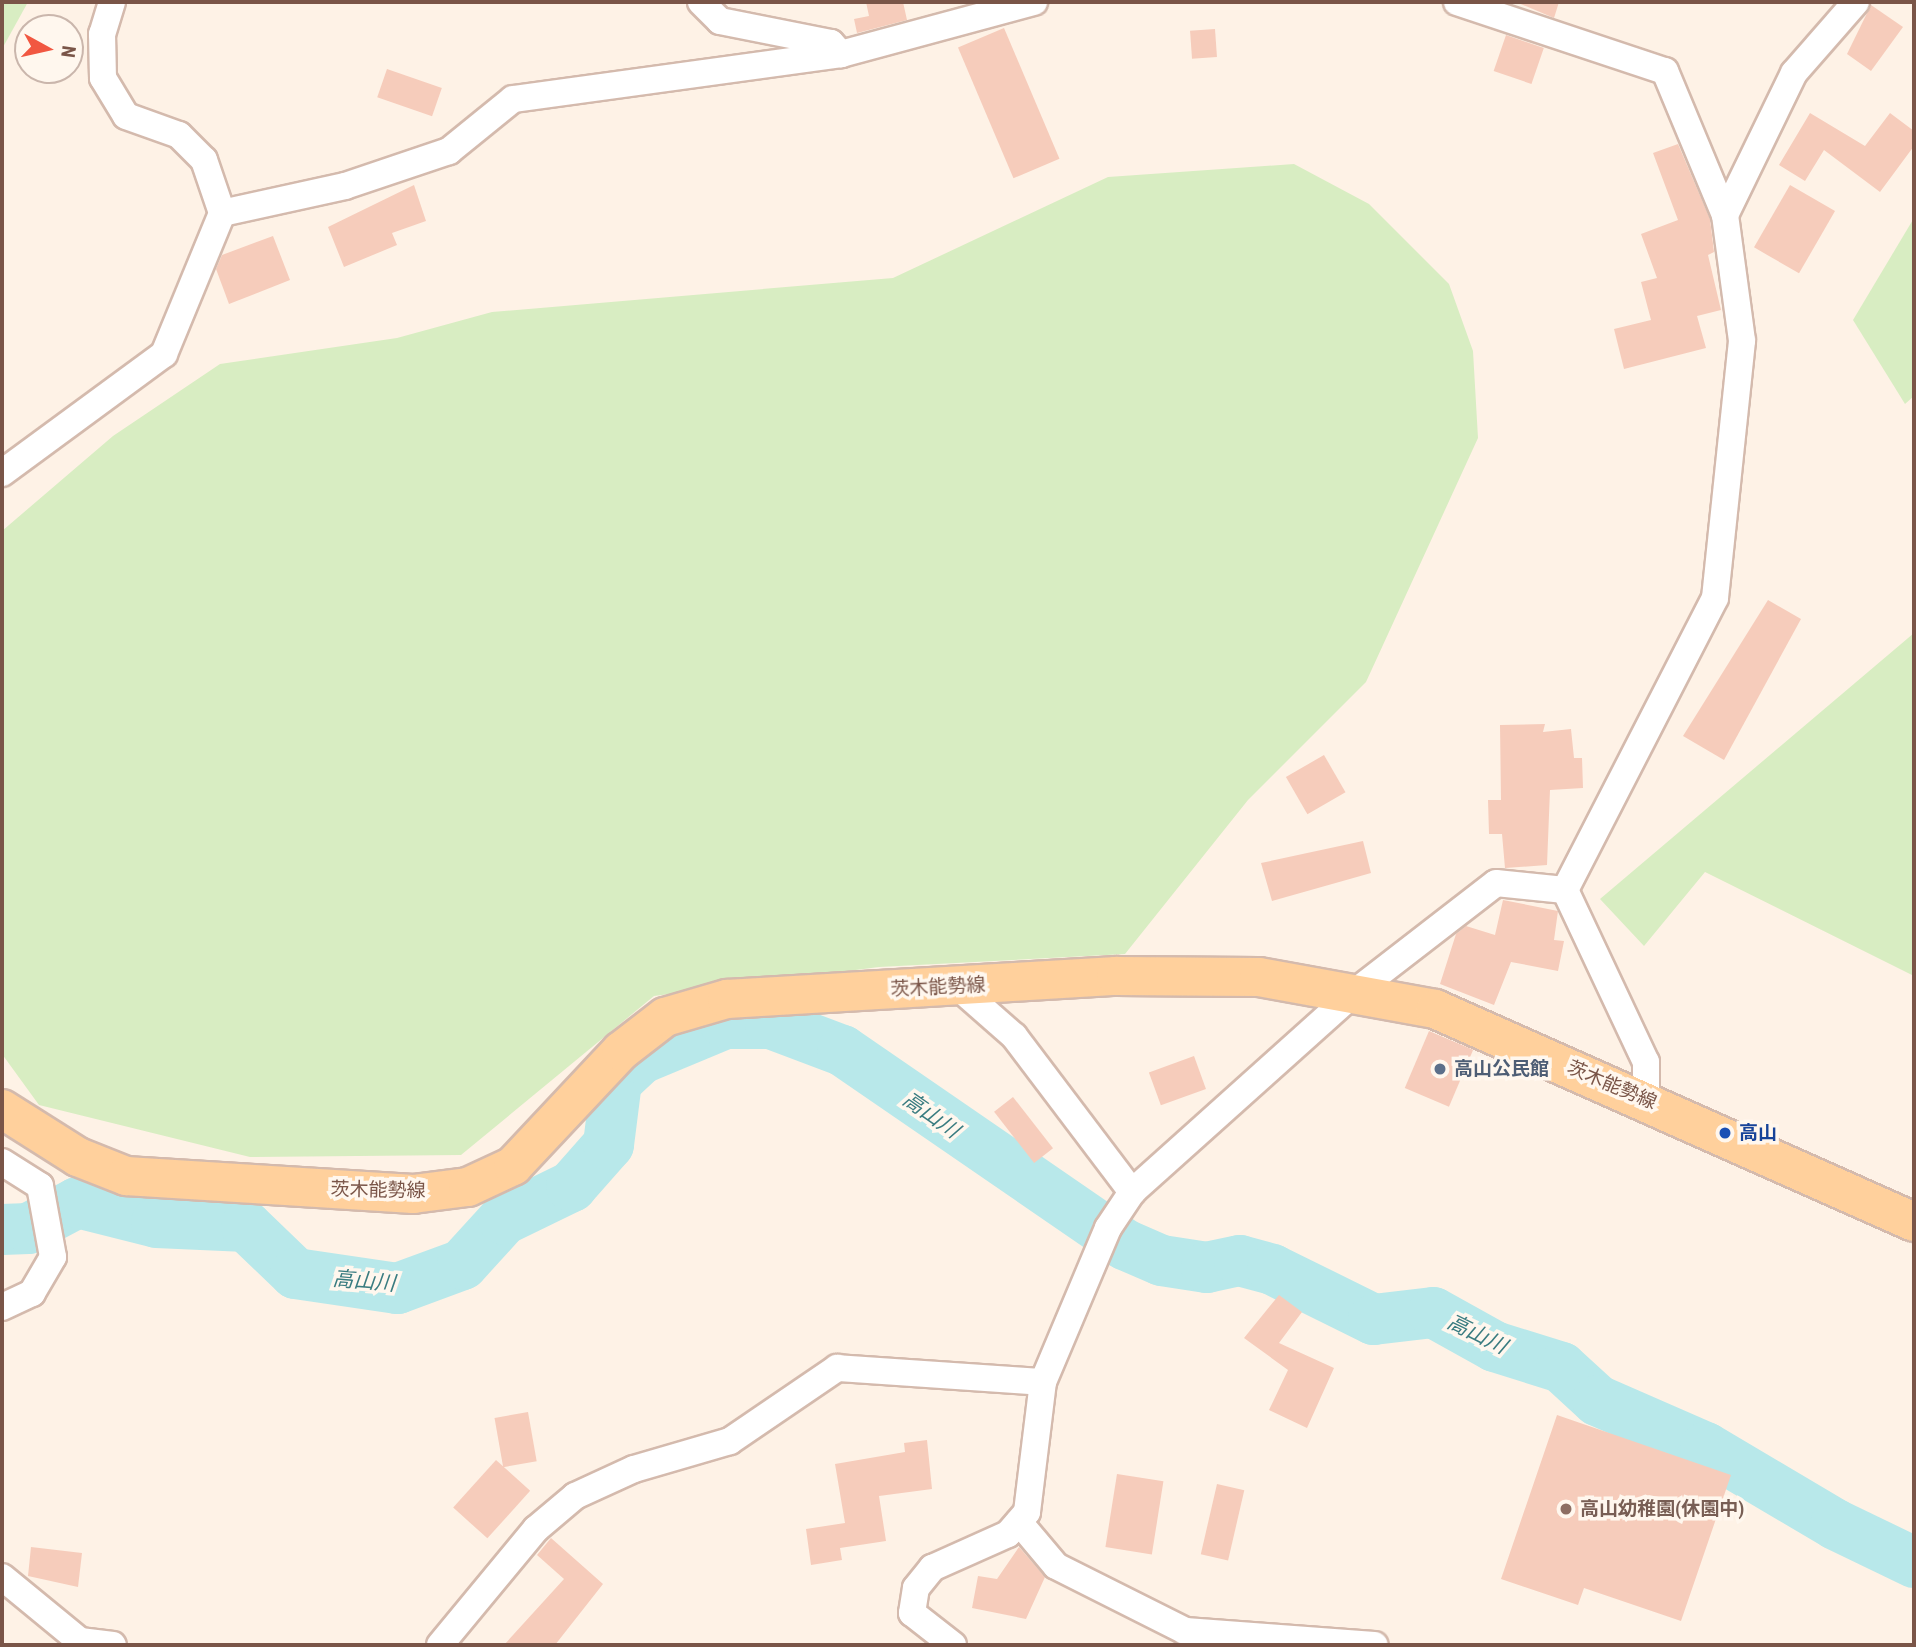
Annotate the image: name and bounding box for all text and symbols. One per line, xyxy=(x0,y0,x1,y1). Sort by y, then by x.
north arrow xyxy=(14,14,84,84)
text: N xyxy=(56,44,81,59)
street label: 茨木能勢線 xyxy=(890,973,986,1001)
street label: 茨木能勢線 xyxy=(1564,1056,1660,1114)
place label: 高山公民館 xyxy=(1454,1058,1549,1080)
marker: 高山公民館 xyxy=(1432,1061,1448,1077)
water label: 高山川 xyxy=(898,1087,964,1143)
place label: 高山 xyxy=(1739,1122,1777,1144)
marker: 高山 xyxy=(1717,1125,1733,1141)
street label: 茨木能勢線 xyxy=(330,1178,426,1202)
water label: 高山川 xyxy=(332,1266,396,1296)
water label: 高山川 xyxy=(1443,1309,1511,1359)
place label: 高山幼稚園(休園中) xyxy=(1580,1498,1744,1520)
marker: 高山幼稚園(休園中) xyxy=(1558,1501,1574,1517)

